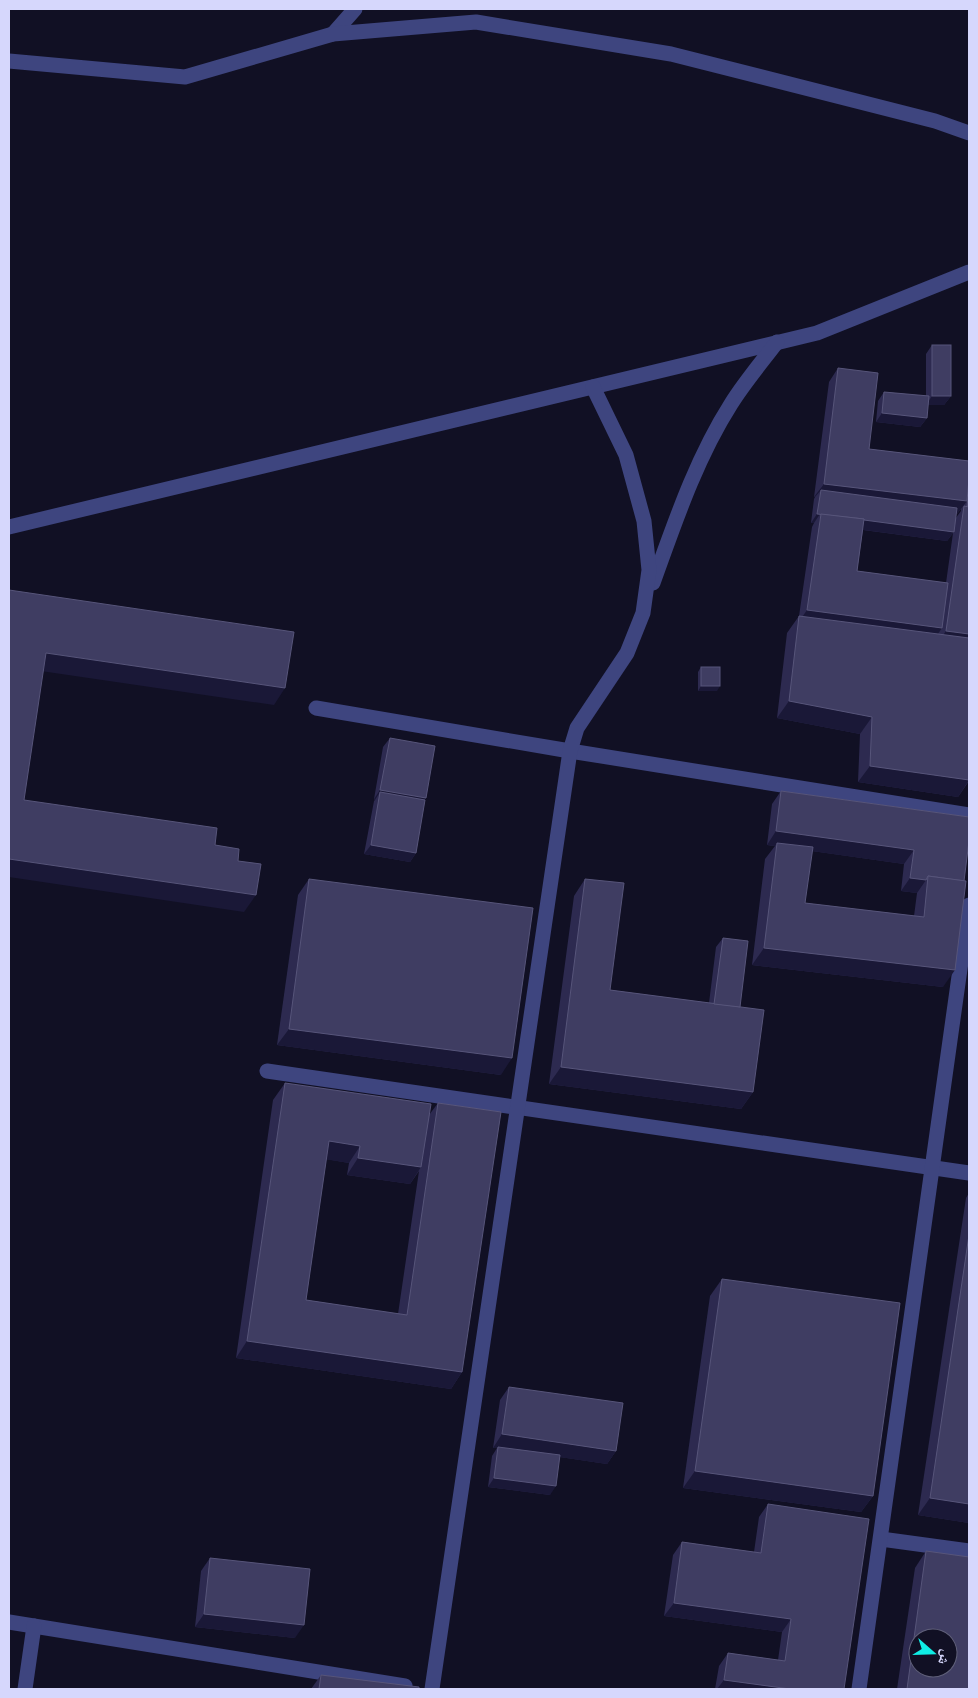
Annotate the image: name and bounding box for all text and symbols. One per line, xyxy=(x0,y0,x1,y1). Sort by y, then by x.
north arrow xyxy=(908,1628,958,1678)
text: ش xyxy=(933,1647,958,1668)

